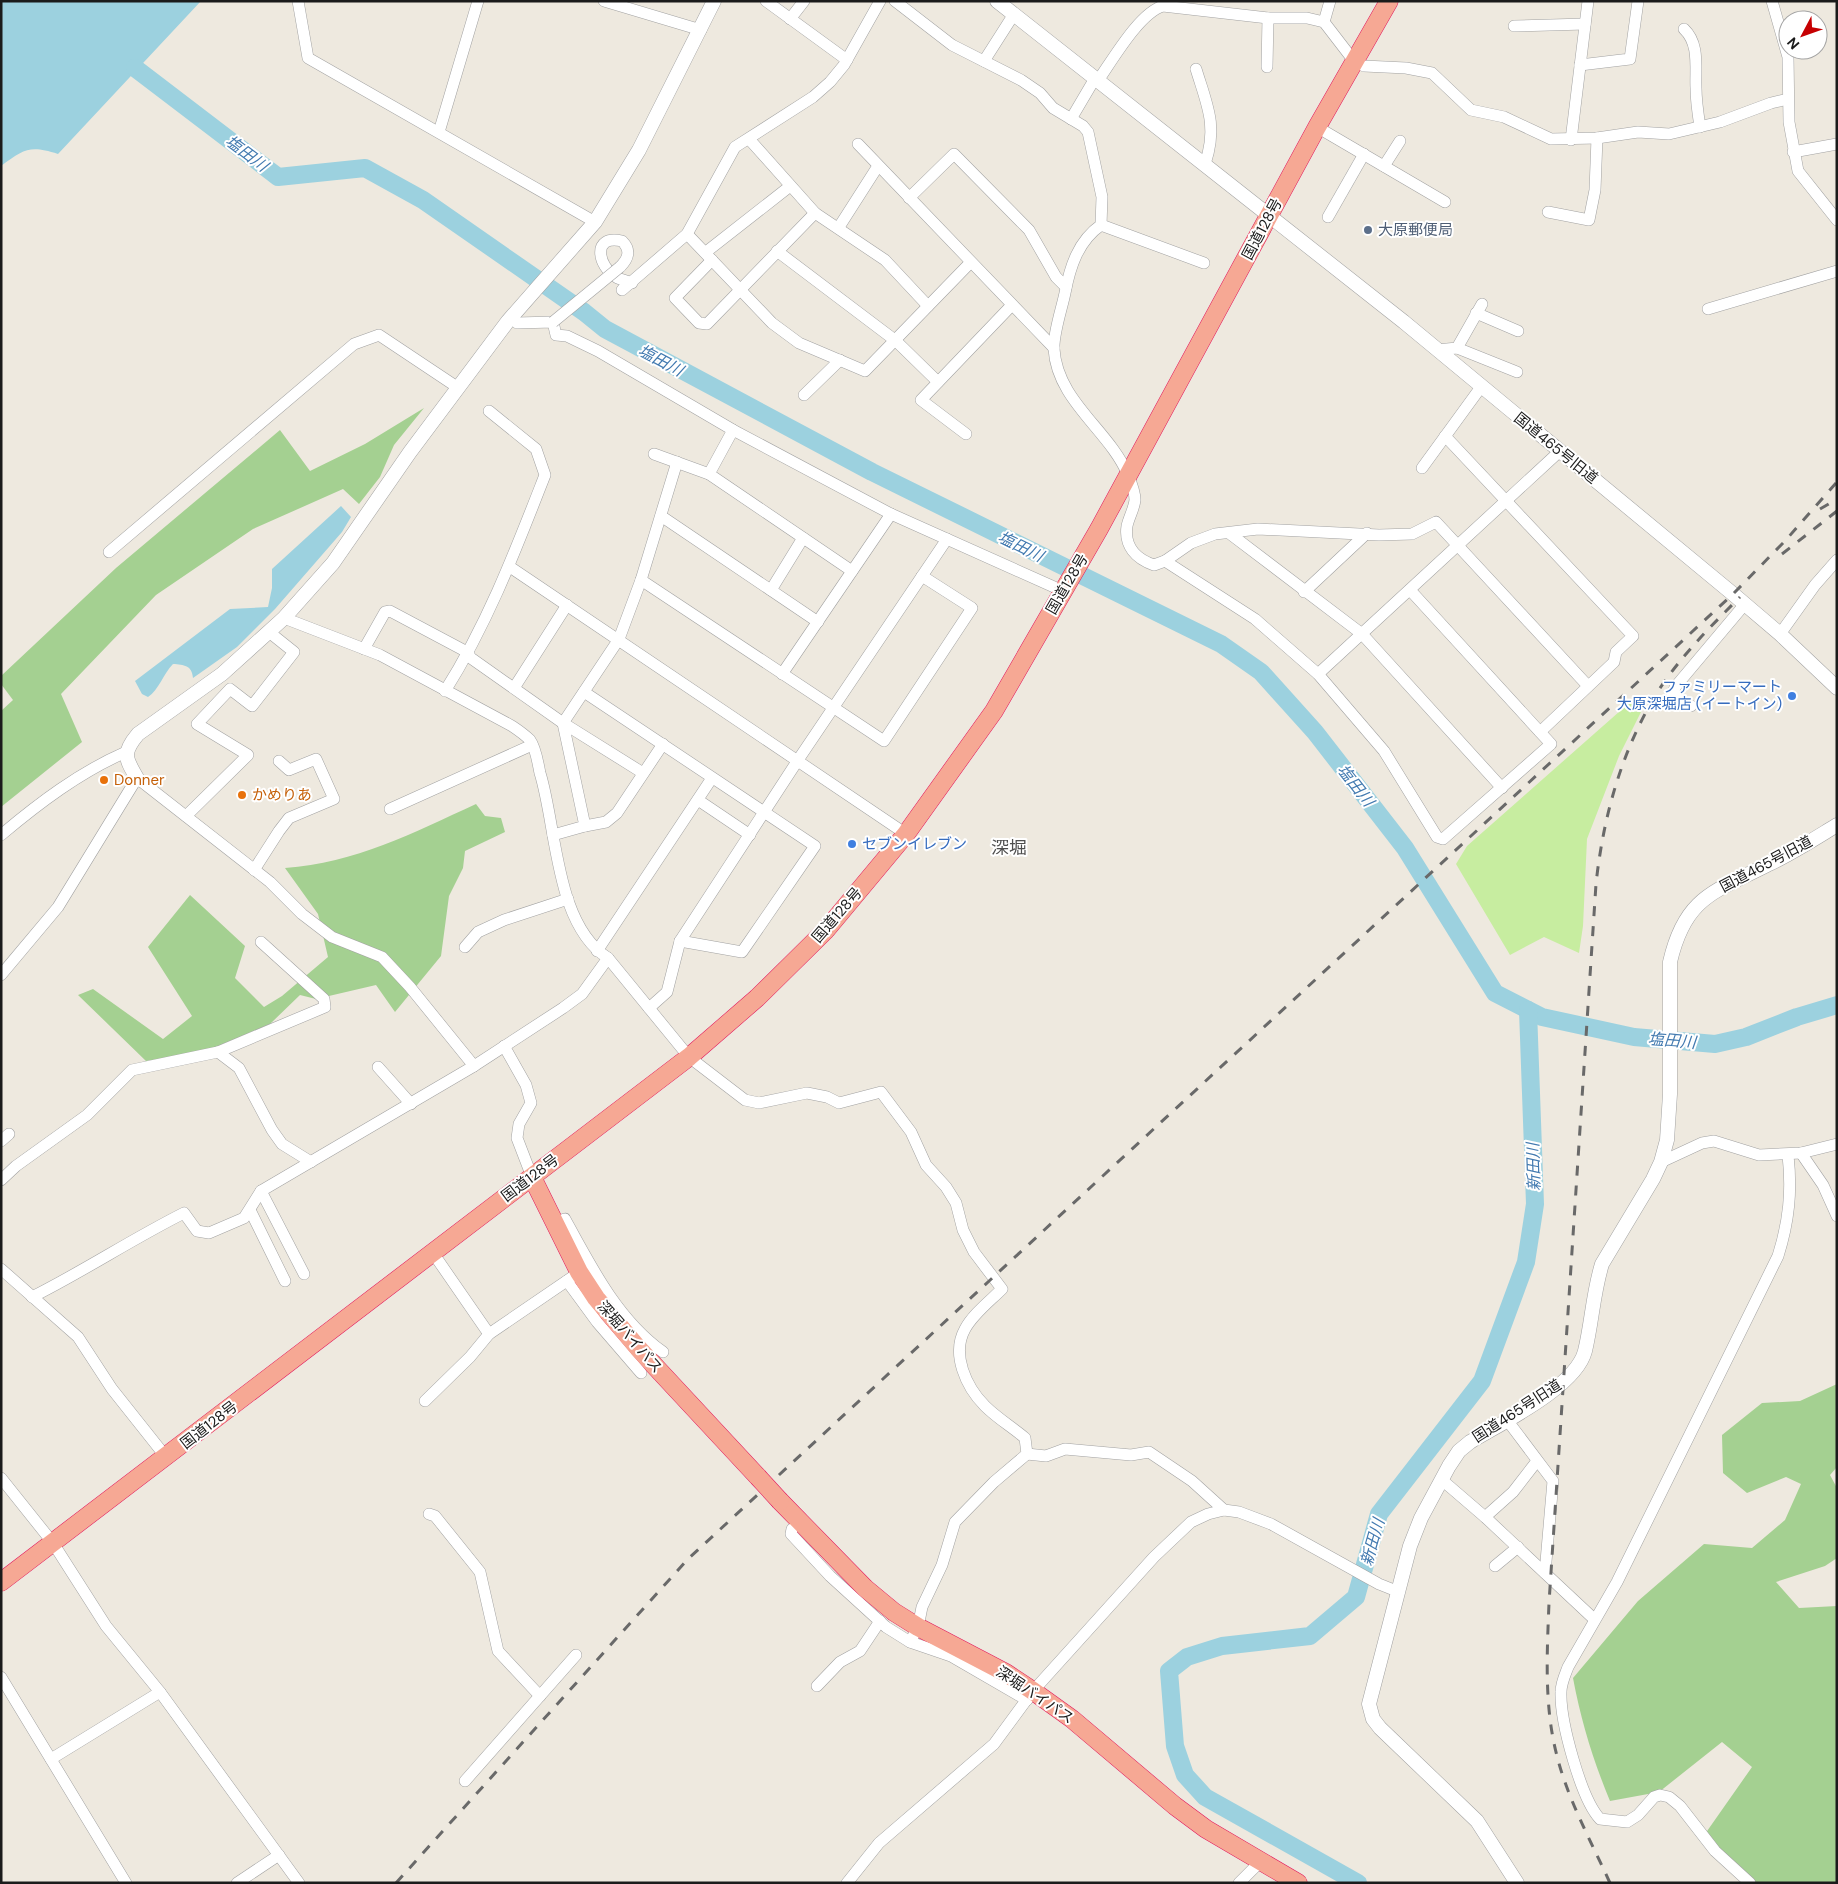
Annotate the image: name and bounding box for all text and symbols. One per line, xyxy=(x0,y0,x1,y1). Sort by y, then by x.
north arrow xyxy=(1778,10,1828,60)
text: N xyxy=(1783,34,1803,53)
water label: 塩田川 xyxy=(221,131,274,177)
street label: 国道128号 xyxy=(1237,195,1287,263)
place label: 大原郵便局 xyxy=(1378,220,1453,240)
marker: 大原郵便局 xyxy=(1362,224,1374,236)
water label: 塩田川 xyxy=(635,340,689,382)
street label: 国道465号旧道 xyxy=(1510,408,1602,488)
water label: 塩田川 xyxy=(995,526,1049,567)
street label: 国道128号 xyxy=(1042,550,1092,618)
place label: ファミリーマート 大原深堀店 (イートイン) xyxy=(1617,677,1782,714)
marker: ファミリーマート 大原深堀店 (イートイン) xyxy=(1786,690,1798,702)
water label: 塩田川 xyxy=(1333,760,1380,812)
place label: Donner xyxy=(114,770,165,790)
marker: Donner xyxy=(98,774,110,786)
place label: かめりあ xyxy=(252,785,312,805)
marker: かめりあ xyxy=(236,789,248,801)
street label: 国道465号旧道 xyxy=(1716,831,1816,897)
place label: セブンイレブン xyxy=(862,834,967,854)
district label: 深堀 xyxy=(991,836,1027,860)
marker: セブンイレブン xyxy=(846,838,858,850)
street label: 国道128号 xyxy=(807,883,867,947)
water label: 塩田川 xyxy=(1647,1028,1699,1053)
water label: 新田川 xyxy=(1522,1141,1545,1191)
street label: 国道128号 xyxy=(497,1150,563,1206)
street label: 深堀バイパス xyxy=(593,1297,667,1377)
street label: 国道465号旧道 xyxy=(1469,1375,1565,1447)
street label: 国道128号 xyxy=(176,1396,242,1454)
water label: 新田川 xyxy=(1356,1514,1390,1568)
street label: 深堀バイパス xyxy=(992,1662,1078,1728)

